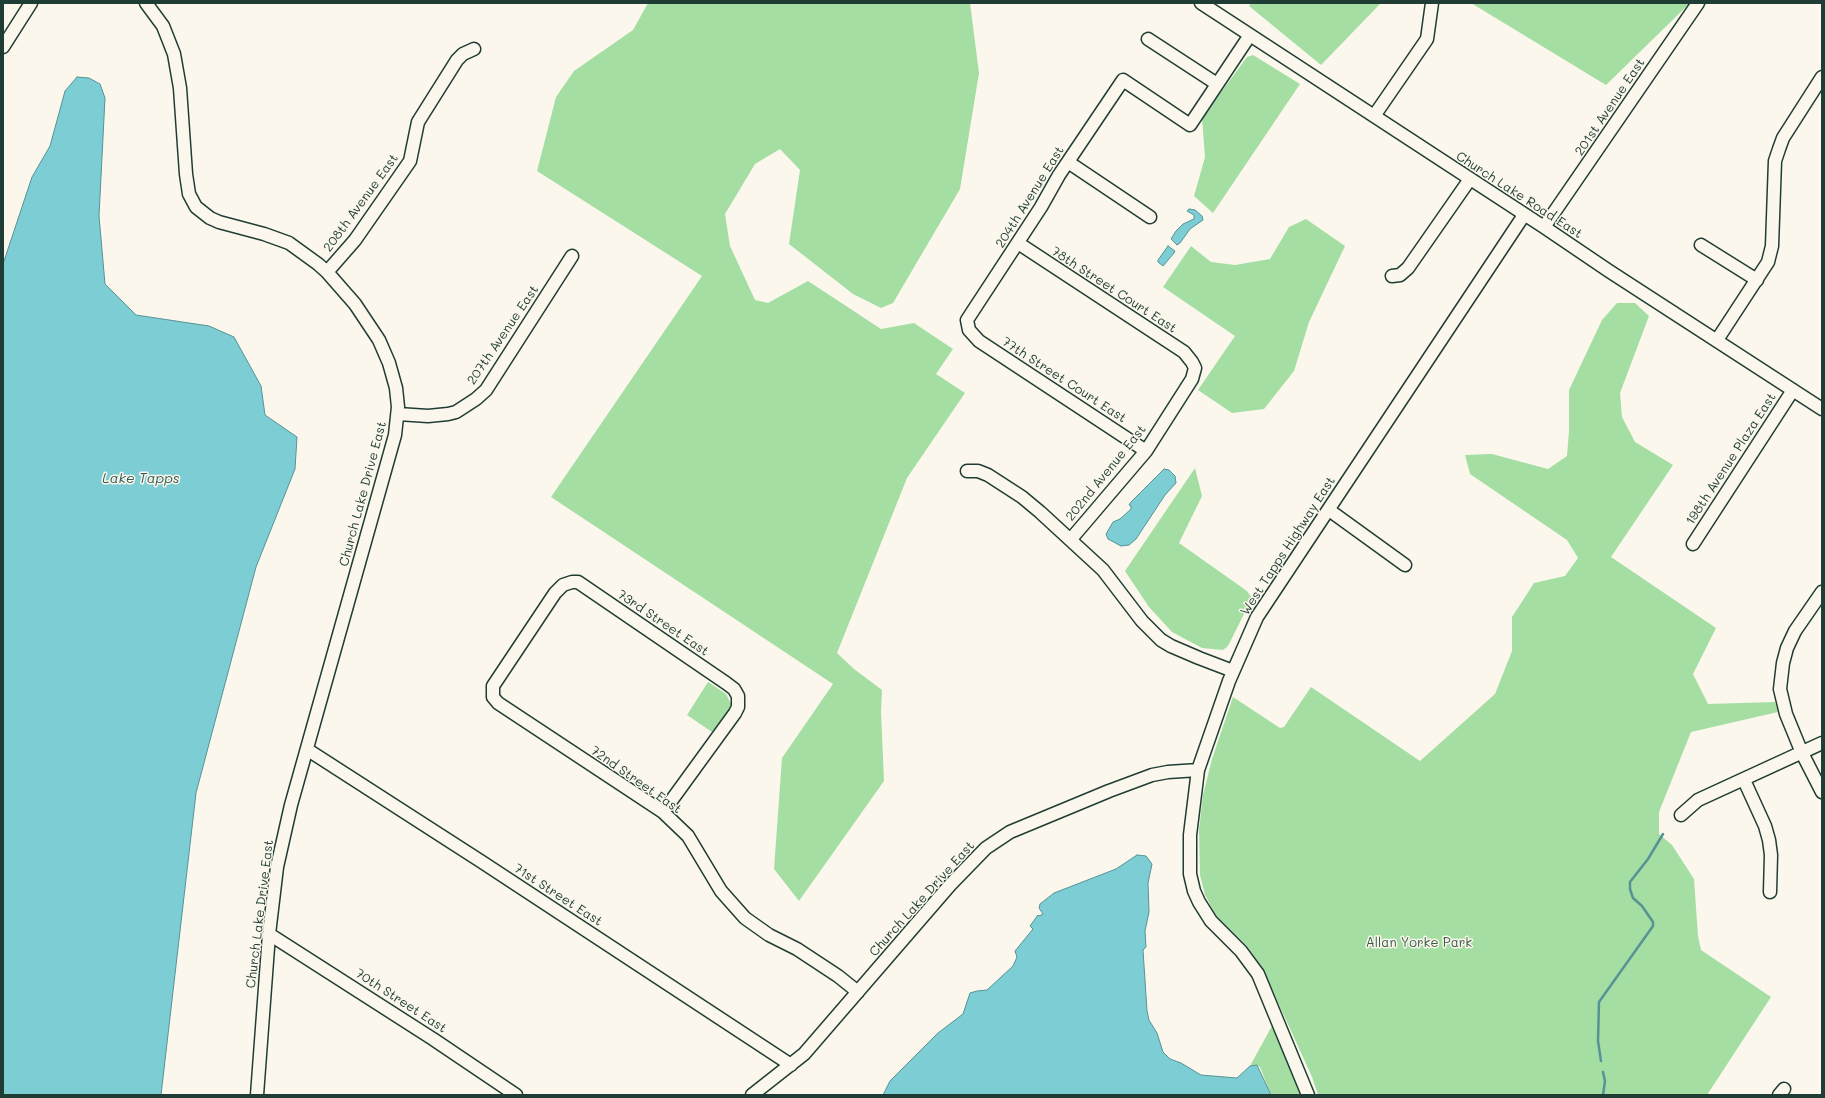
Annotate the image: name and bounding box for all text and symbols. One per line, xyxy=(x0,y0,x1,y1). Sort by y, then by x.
street label: 201st Avenue East xyxy=(1572,55,1648,159)
street label: 204th Avenue East xyxy=(992,143,1068,251)
street label: Church Lake Road East xyxy=(1453,148,1585,242)
street label: 208th Avenue East xyxy=(320,151,402,255)
street label: 78th Street Court East xyxy=(1049,244,1179,336)
street label: 207th Avenue East xyxy=(464,282,542,388)
street label: 77th Street Court East xyxy=(999,334,1129,426)
street label: 198th Avenue Plaza East xyxy=(1682,390,1780,528)
street label: Church Lake Drive East xyxy=(336,420,390,568)
street label: 202nd Avenue East xyxy=(1063,422,1149,524)
water label: Lake Tapps xyxy=(102,471,180,487)
street label: West Tapps Highway East xyxy=(1237,474,1339,618)
street label: 73rd Street East xyxy=(614,587,712,659)
street label: 72nd Street East xyxy=(588,743,684,817)
street label: Church Lake Drive East xyxy=(866,838,978,960)
street label: Church Lake Drive East xyxy=(243,839,277,989)
street label: 71st Street East xyxy=(511,861,605,929)
park label: Allan Yorke Park xyxy=(1366,935,1472,951)
street label: 70th Street East xyxy=(352,966,450,1036)

